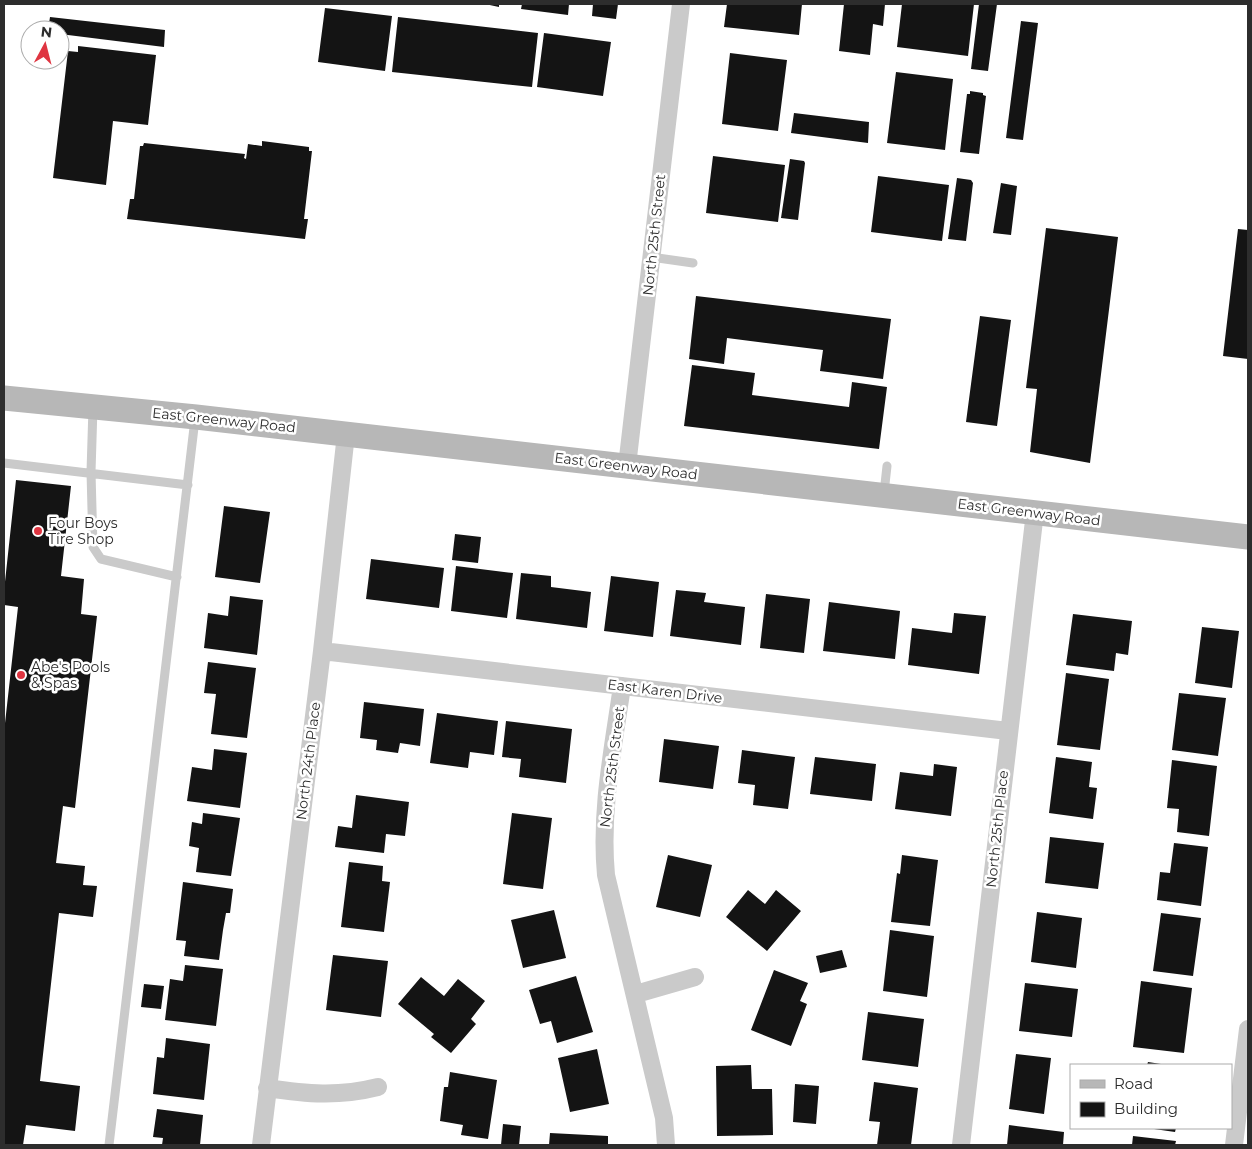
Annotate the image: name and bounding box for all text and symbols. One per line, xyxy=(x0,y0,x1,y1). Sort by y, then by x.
north arrow xyxy=(20,20,70,70)
text: N xyxy=(40,22,53,42)
street label: North 25th Street xyxy=(639,173,669,297)
street label: East Greenway Road xyxy=(151,404,297,436)
street label: East Greenway Road xyxy=(553,448,699,484)
street label: East Greenway Road xyxy=(956,494,1102,530)
place label: Four Boys Tire Shop xyxy=(48,514,118,548)
marker: Four Boys Tire Shop xyxy=(32,525,44,537)
place label: Abe's Pools & Spas xyxy=(31,658,110,692)
marker: Abe's Pools & Spas xyxy=(15,669,27,681)
street label: East Karen Drive xyxy=(607,675,723,707)
street label: North 24th Place xyxy=(292,701,324,821)
street label: North 25th Street xyxy=(596,705,628,829)
street label: North 25th Place xyxy=(982,769,1012,889)
legend xyxy=(1070,1064,1232,1129)
text: Road xyxy=(1114,1074,1153,1093)
text: Building xyxy=(1114,1099,1178,1118)

